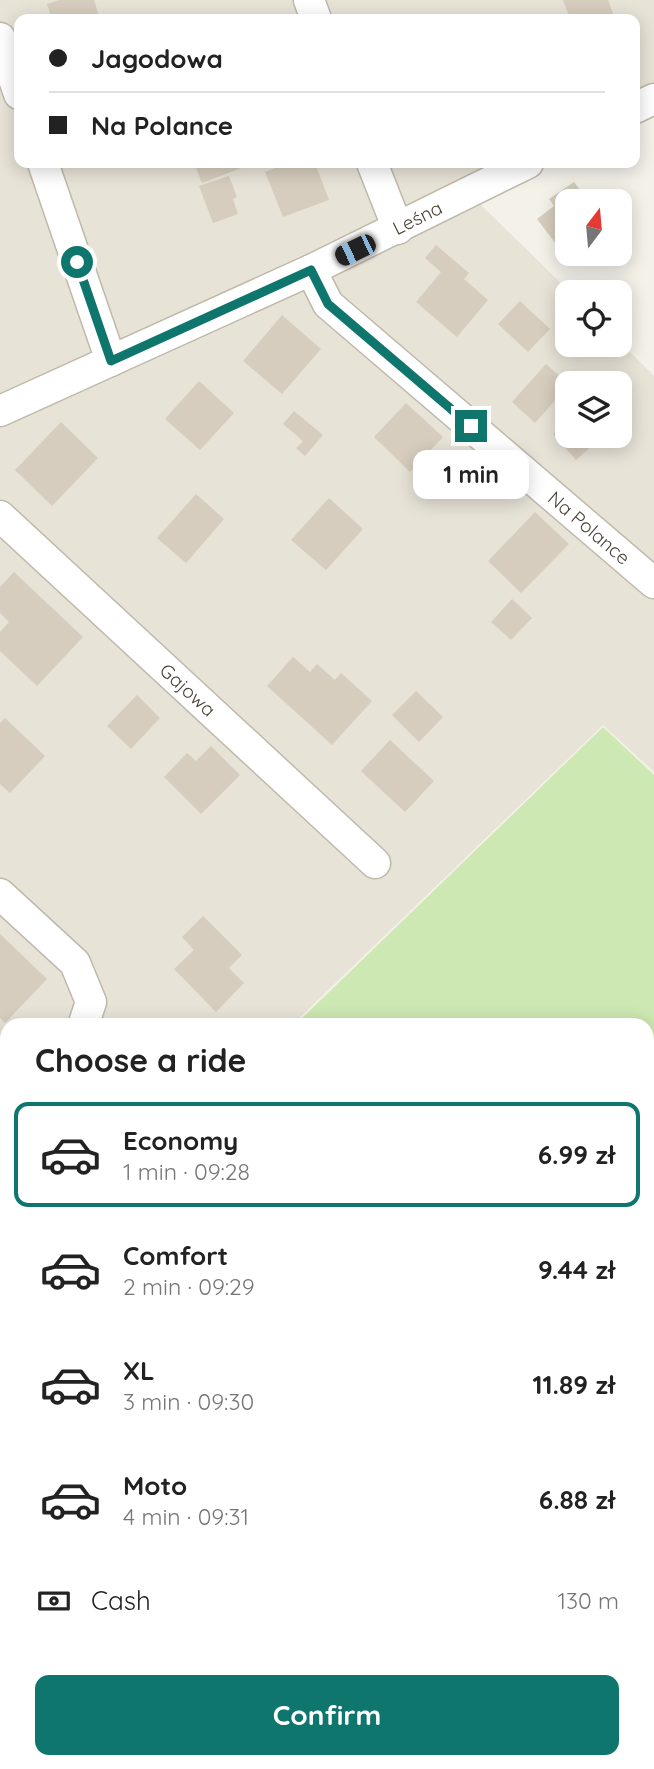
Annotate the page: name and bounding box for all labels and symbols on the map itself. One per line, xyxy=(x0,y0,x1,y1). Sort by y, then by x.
north arrow xyxy=(555,189,632,266)
street label: Leśna xyxy=(389,195,446,240)
car xyxy=(332,231,379,269)
route start xyxy=(61,246,93,278)
route end xyxy=(455,410,487,442)
callout: 1 min xyxy=(413,450,529,500)
street label: Na Polance xyxy=(543,486,635,570)
street label: Gajowa xyxy=(155,658,221,722)

